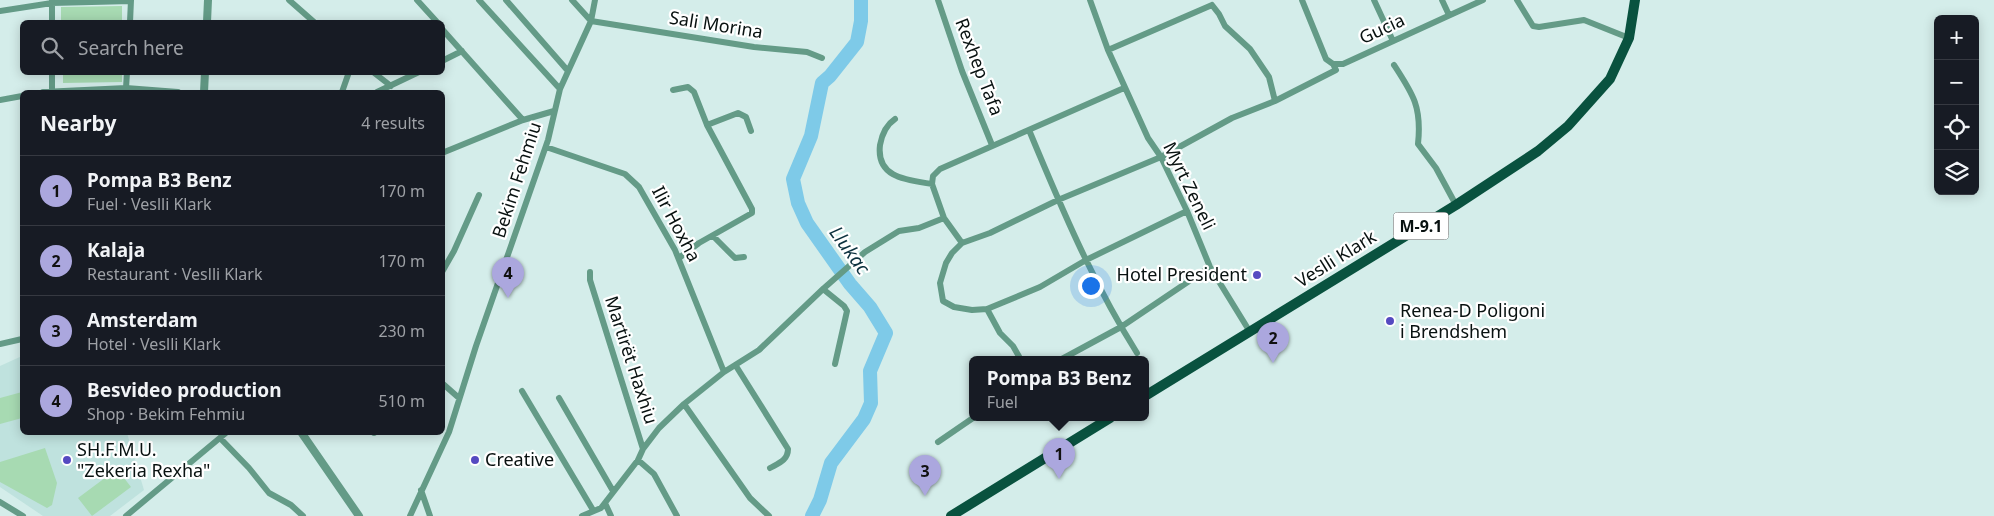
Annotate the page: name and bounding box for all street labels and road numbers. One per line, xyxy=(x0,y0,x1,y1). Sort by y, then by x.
street label: Sali Morina xyxy=(668,5,765,43)
street label: Gucia xyxy=(1355,7,1408,49)
street label: Rexhep Tafa xyxy=(950,14,1010,119)
street label: Bekim Fehmiu xyxy=(486,119,546,241)
street label: Myrt Zeneli xyxy=(1158,138,1222,234)
street label: Ilir Hoxha xyxy=(647,182,707,265)
road number: M-9.1 xyxy=(1394,212,1448,240)
street label: Veslli Klark xyxy=(1291,224,1381,292)
street label: Martirët Haxhiu xyxy=(600,293,664,427)

